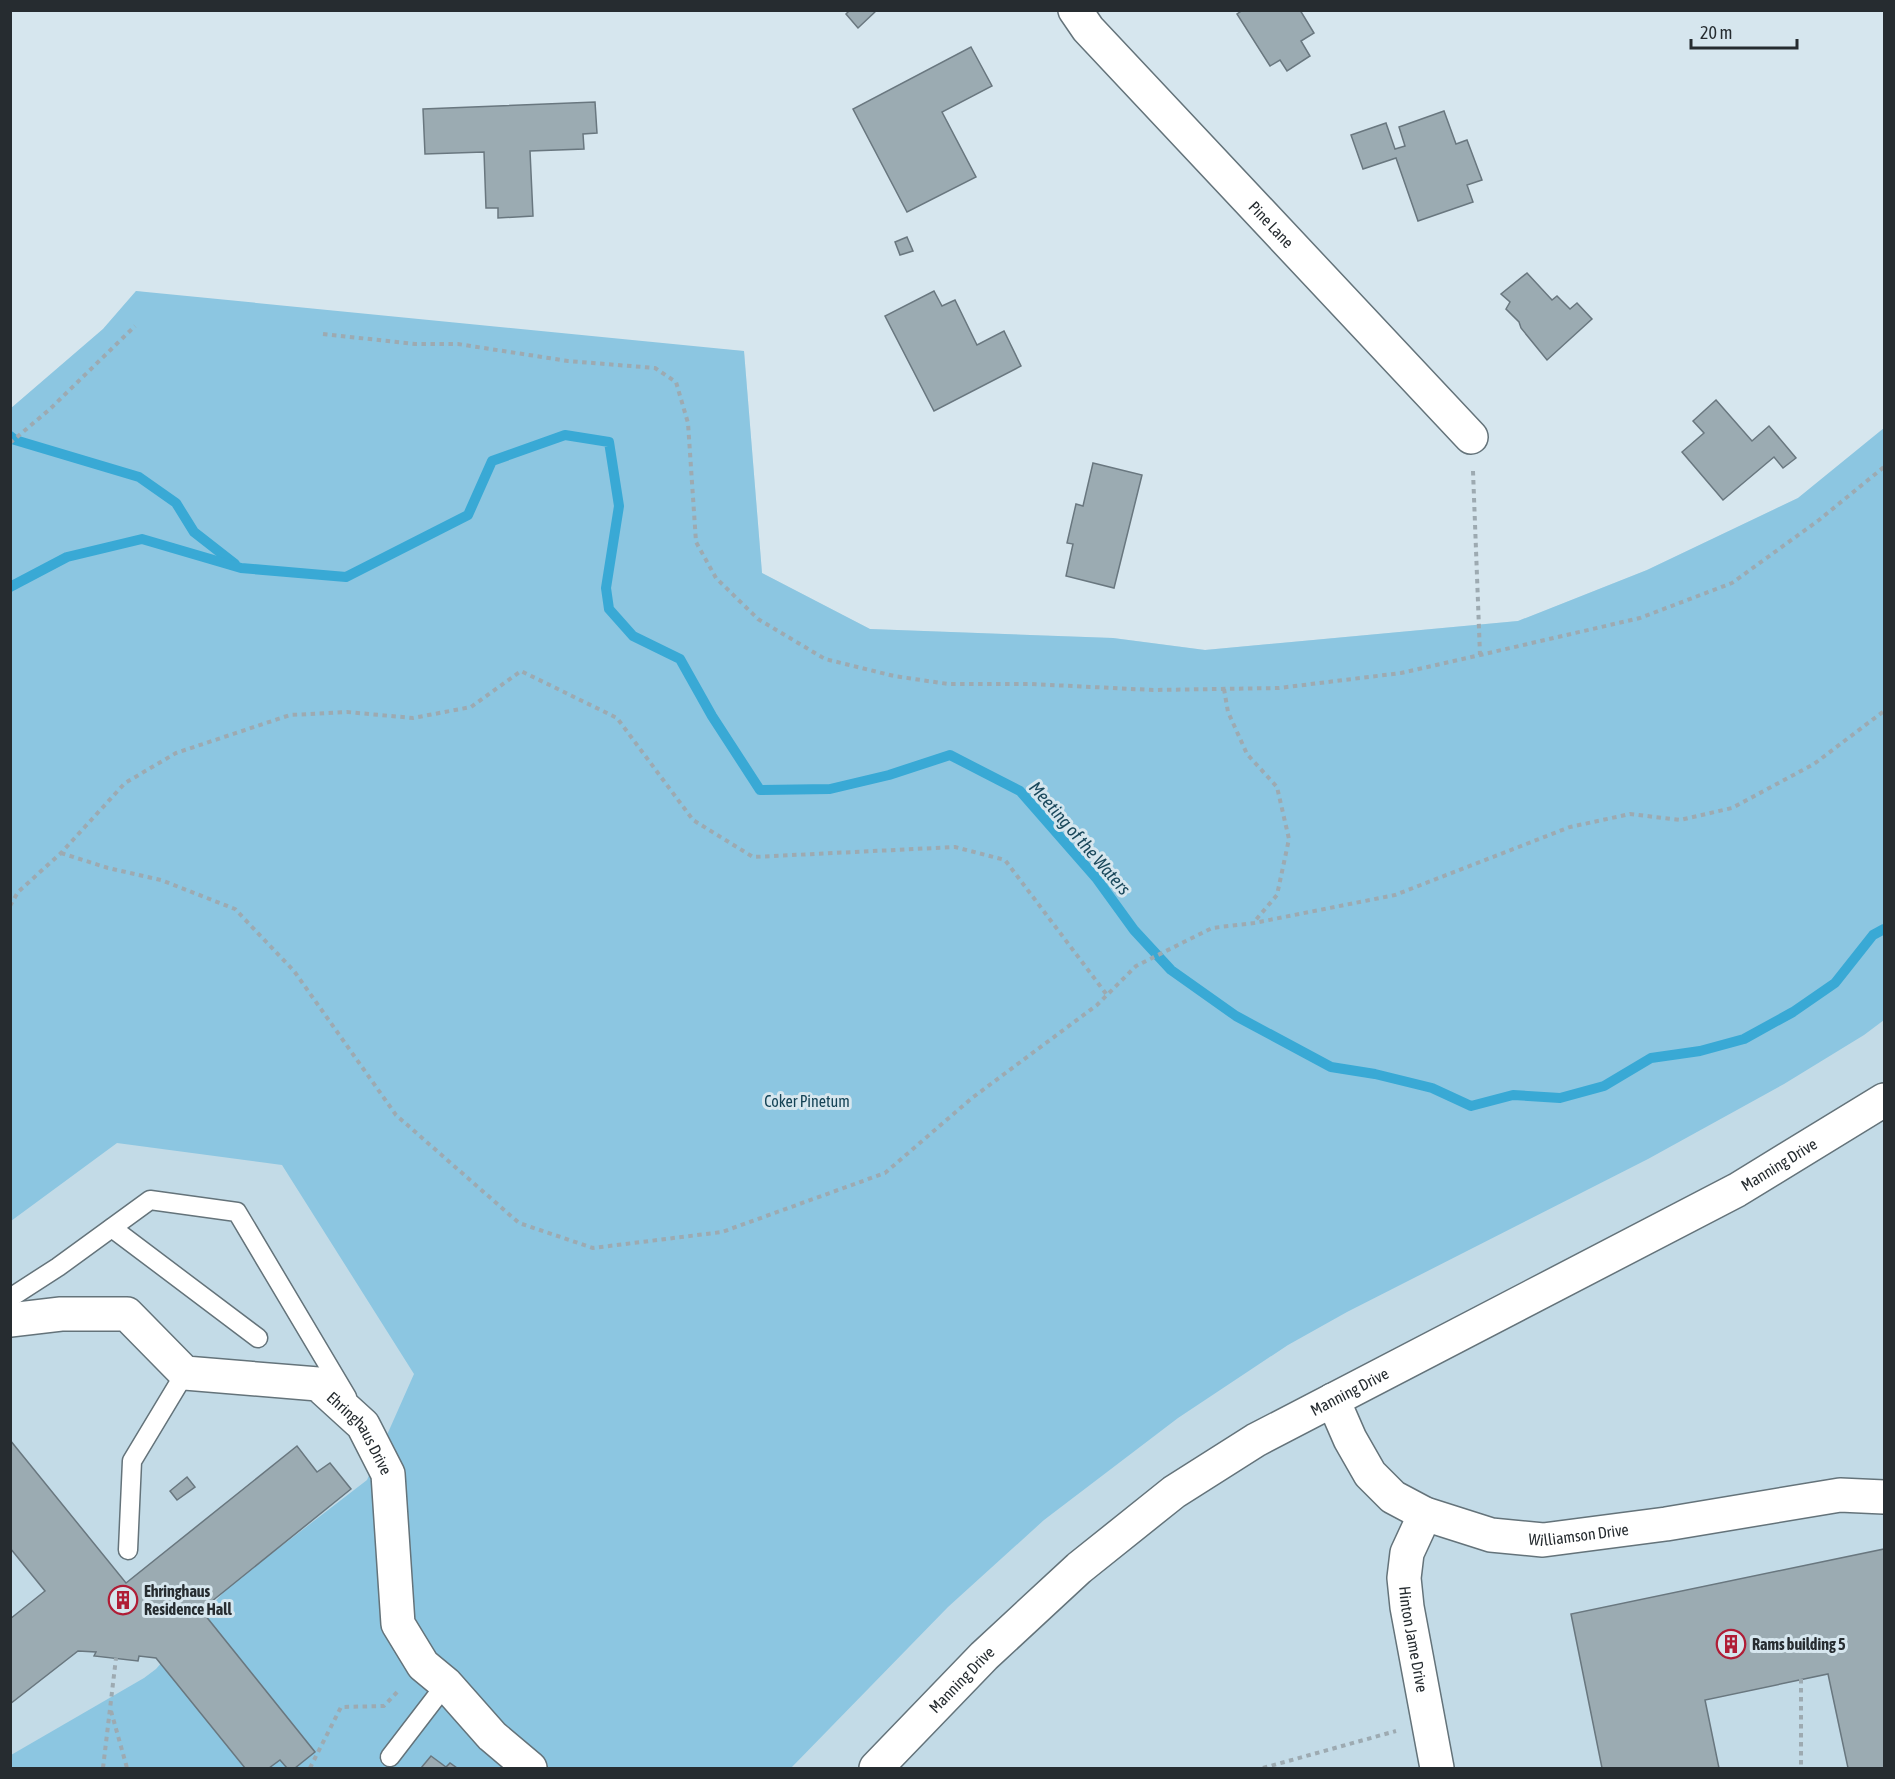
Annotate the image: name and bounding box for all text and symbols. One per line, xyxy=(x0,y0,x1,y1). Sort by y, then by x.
scale bar xyxy=(1691,12,1798,50)
text: 20 m xyxy=(1700,22,1732,43)
street label: Pine Lane xyxy=(1245,197,1298,251)
water label: Meeting of the Waters xyxy=(1025,777,1135,899)
park label: Coker Pinetum xyxy=(764,1092,850,1110)
street label: Manning Drive xyxy=(1738,1134,1820,1194)
street label: Manning Drive xyxy=(1307,1364,1391,1419)
street label: Ehringhaus Drive xyxy=(324,1388,396,1478)
street label: Williamson Drive xyxy=(1528,1520,1630,1549)
place label: Ehringhaus Residence Hall xyxy=(144,1582,233,1618)
building icon: Ehringhaus Residence Hall xyxy=(107,1584,139,1616)
street label: Hinton Jame Drive xyxy=(1396,1585,1432,1694)
building icon: Rams building 5 xyxy=(1715,1628,1747,1660)
place label: Rams building 5 xyxy=(1752,1635,1846,1653)
street label: Manning Drive xyxy=(925,1643,998,1716)

